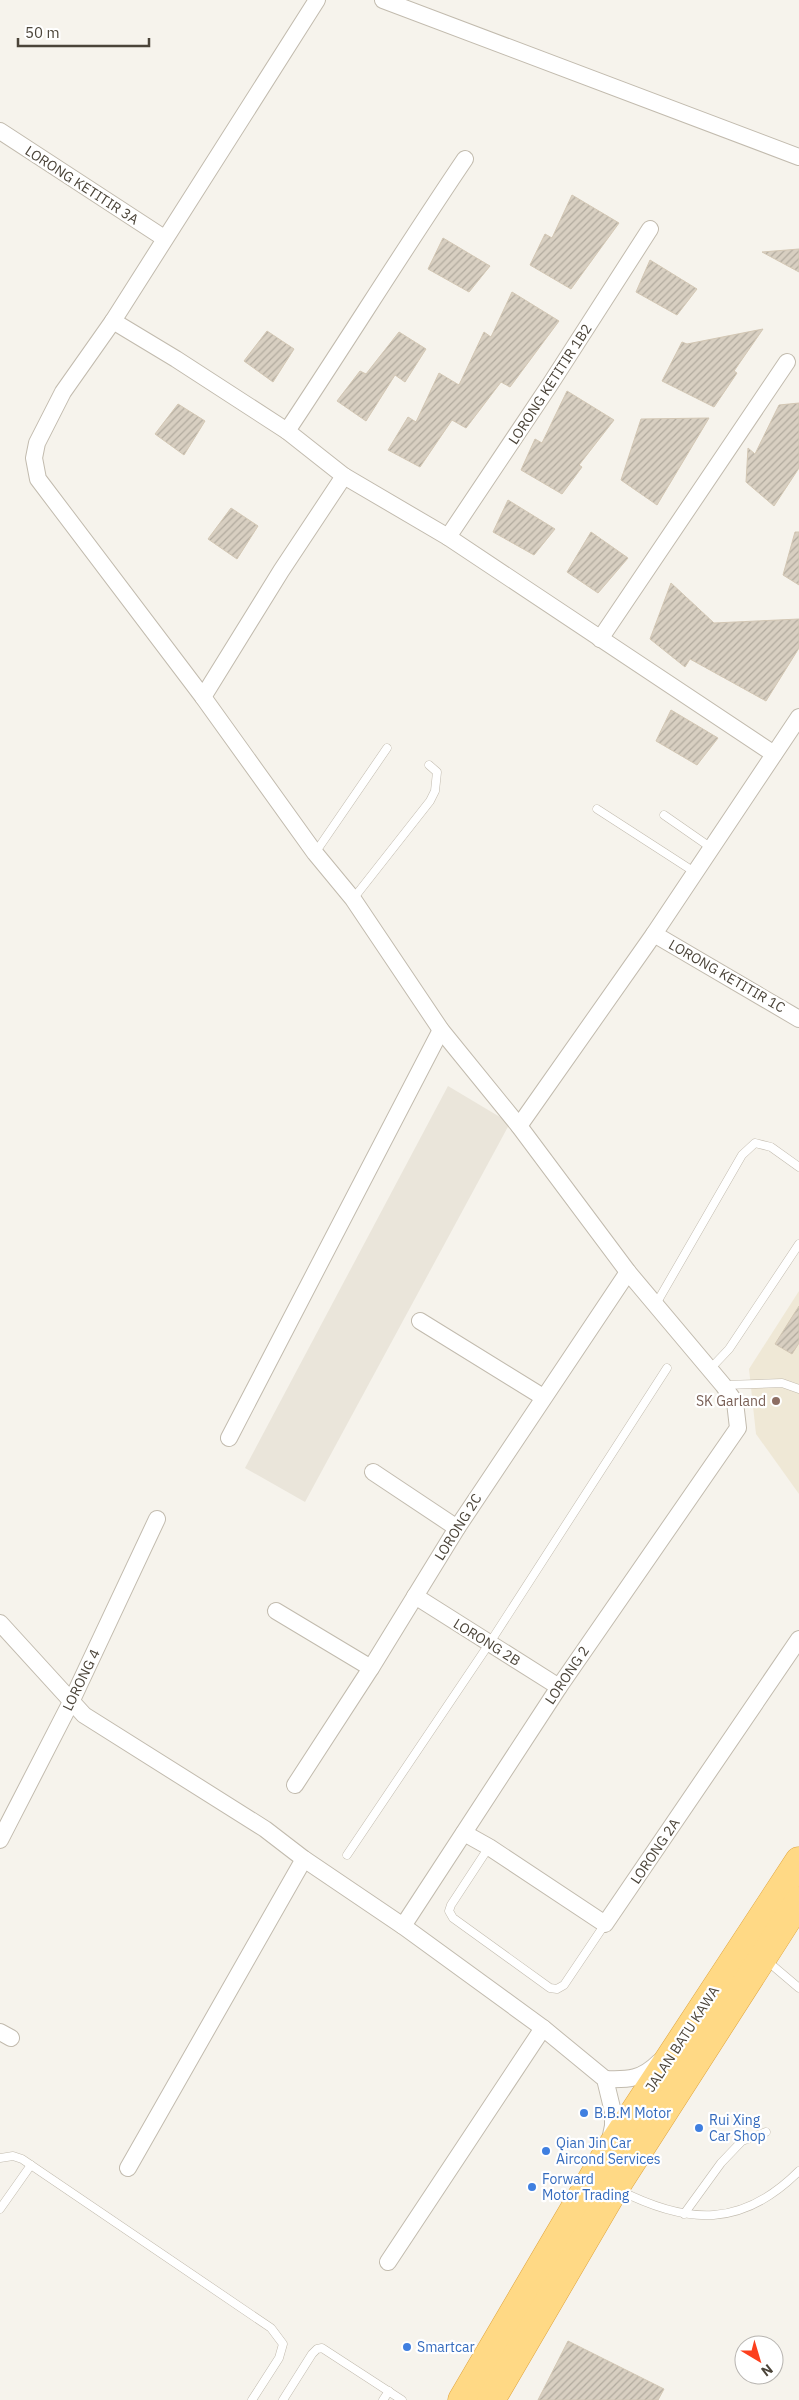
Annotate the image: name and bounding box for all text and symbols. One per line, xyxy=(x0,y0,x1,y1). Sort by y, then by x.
scale bar xyxy=(18,15,149,47)
text: 50 m xyxy=(25,23,60,42)
street label: LORONG KETITIR 3A xyxy=(22,142,142,228)
street label: LORONG KETITIR 1B2 xyxy=(504,320,596,448)
street label: LORONG KETITIR 1C xyxy=(666,935,789,1017)
place label: SK Garland xyxy=(696,1392,766,1410)
marker: SK Garland xyxy=(770,1395,782,1407)
street label: LORONG 2C xyxy=(430,1490,486,1564)
street label: LORONG 2B xyxy=(450,1614,524,1670)
street label: LORONG 2 xyxy=(541,1642,593,1708)
street label: LORONG 4 xyxy=(58,1646,104,1714)
street label: LORONG 2A xyxy=(626,1815,684,1887)
street label: JALAN BATU KAWA xyxy=(641,1983,723,2095)
place label: B.B.M Motor xyxy=(594,2104,671,2122)
marker: B.B.M Motor xyxy=(578,2107,590,2119)
place label: Rui Xing Car Shop xyxy=(709,2111,766,2145)
marker: Rui Xing Car Shop xyxy=(693,2122,705,2134)
place label: Qian Jin Car Aircond Services xyxy=(556,2134,661,2168)
marker: Qian Jin Car Aircond Services xyxy=(540,2145,552,2157)
place label: Forward Motor Trading xyxy=(542,2170,630,2204)
marker: Forward Motor Trading xyxy=(526,2181,538,2193)
north arrow xyxy=(734,2335,784,2385)
place label: Smartcar xyxy=(417,2338,475,2356)
marker: Smartcar xyxy=(401,2341,413,2353)
text: N xyxy=(757,2360,777,2380)

